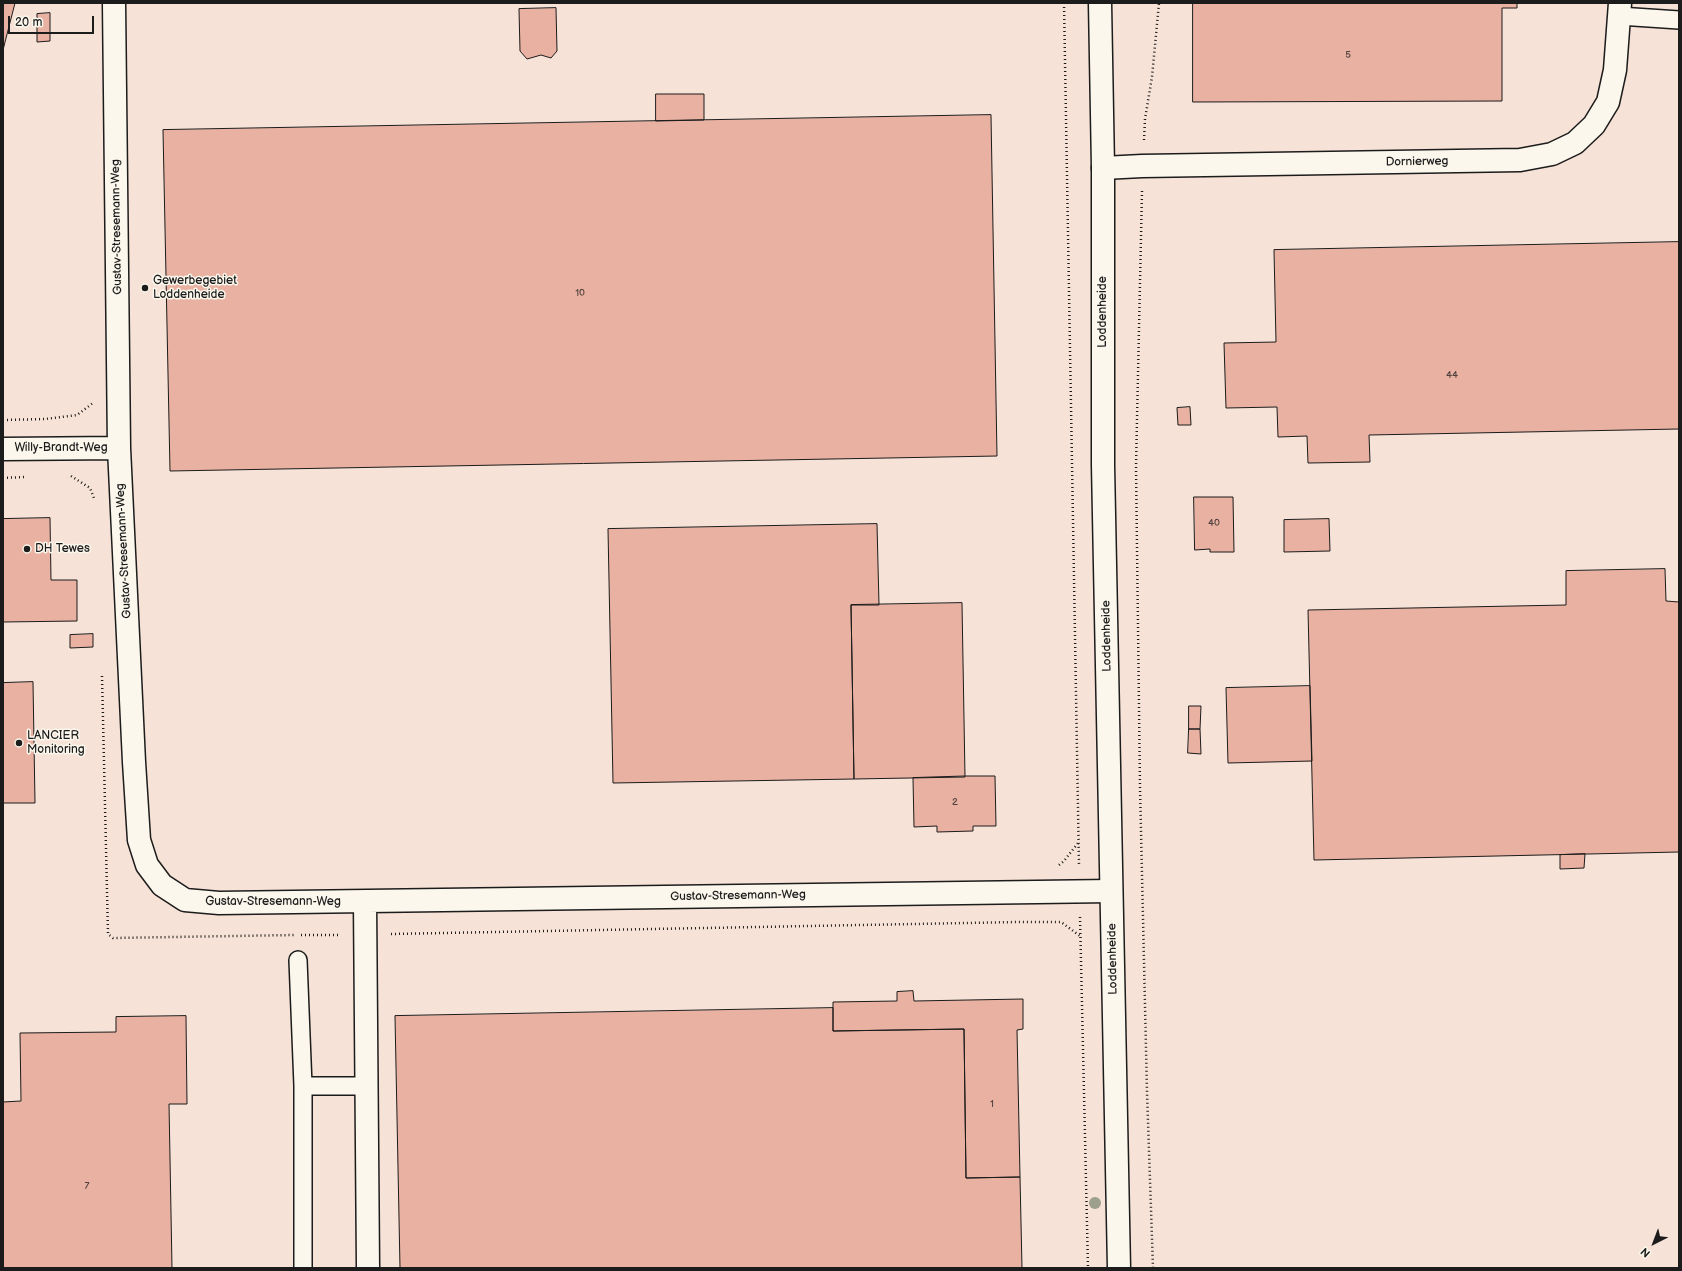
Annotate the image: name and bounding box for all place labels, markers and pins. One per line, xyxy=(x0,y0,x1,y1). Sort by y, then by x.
place label: Gewerbegebiet Loddenheide xyxy=(153,274,237,302)
marker: Gewerbegebiet Loddenheide xyxy=(140,283,150,293)
place label: DH Tewes xyxy=(35,542,90,556)
marker: DH Tewes xyxy=(22,544,32,554)
place label: LANCIER Monitoring xyxy=(27,729,85,757)
marker: LANCIER Monitoring xyxy=(14,738,24,748)

